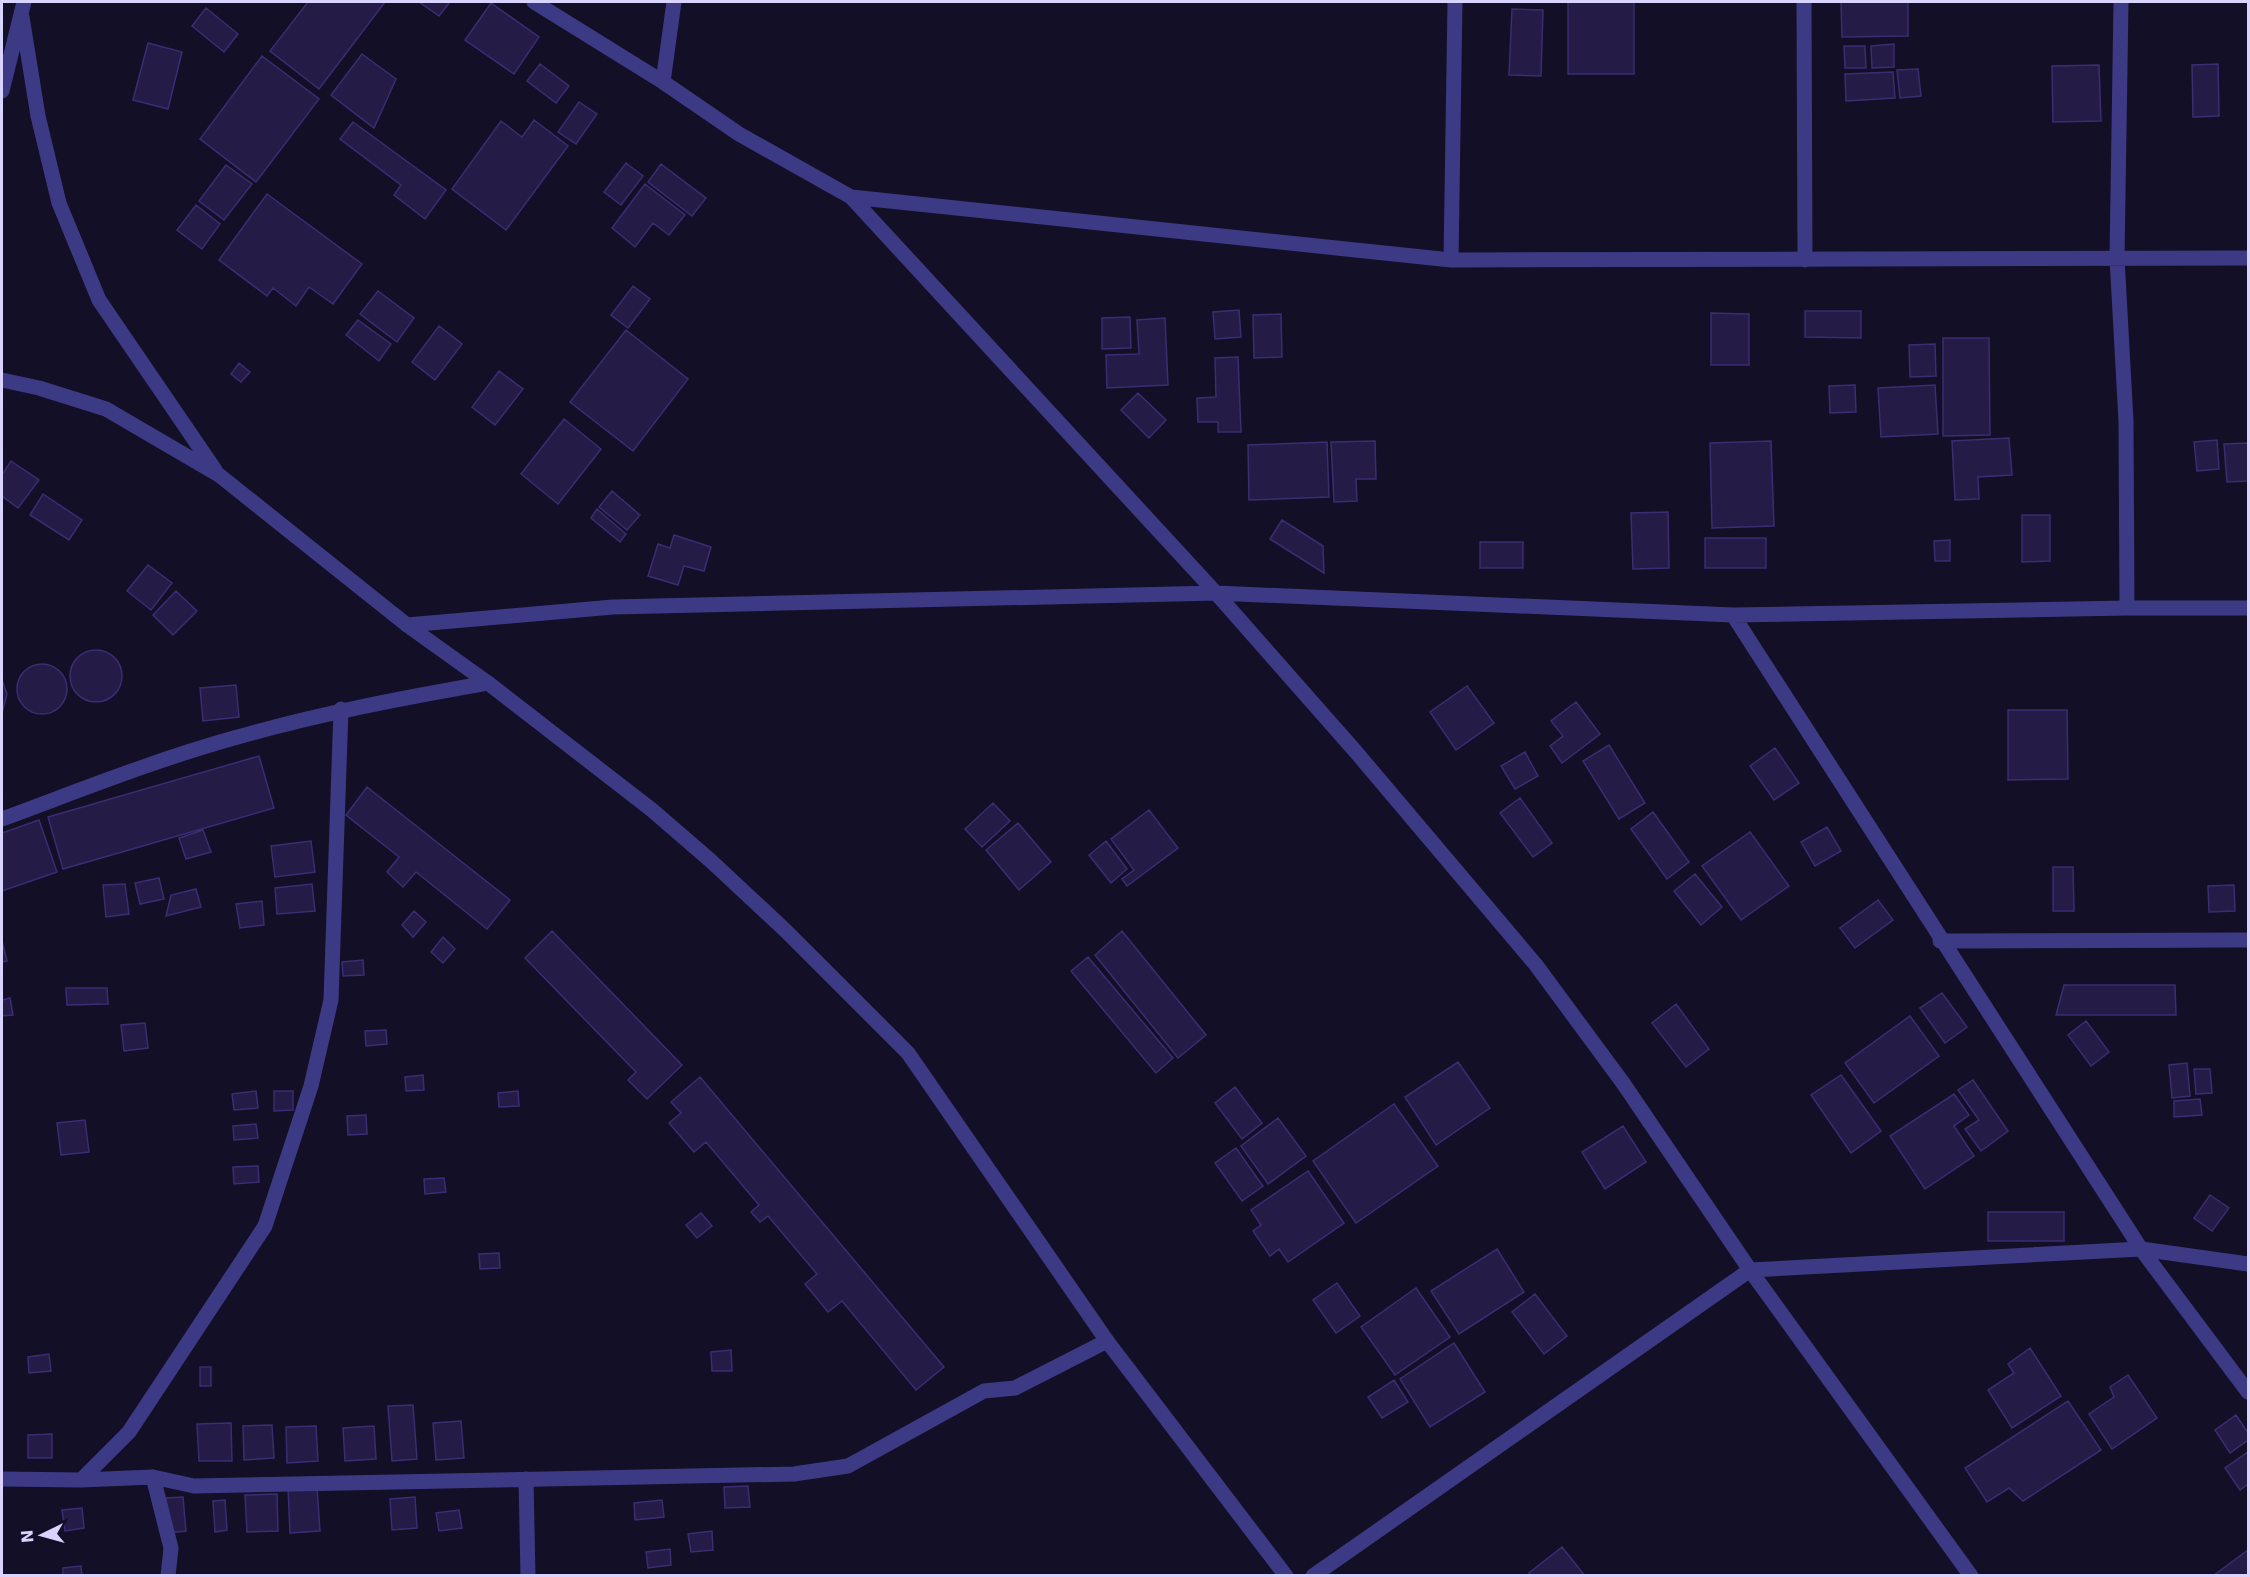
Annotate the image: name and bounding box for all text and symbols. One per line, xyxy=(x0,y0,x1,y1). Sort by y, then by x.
north arrow xyxy=(12,1505,72,1565)
text: N xyxy=(18,1529,38,1544)

